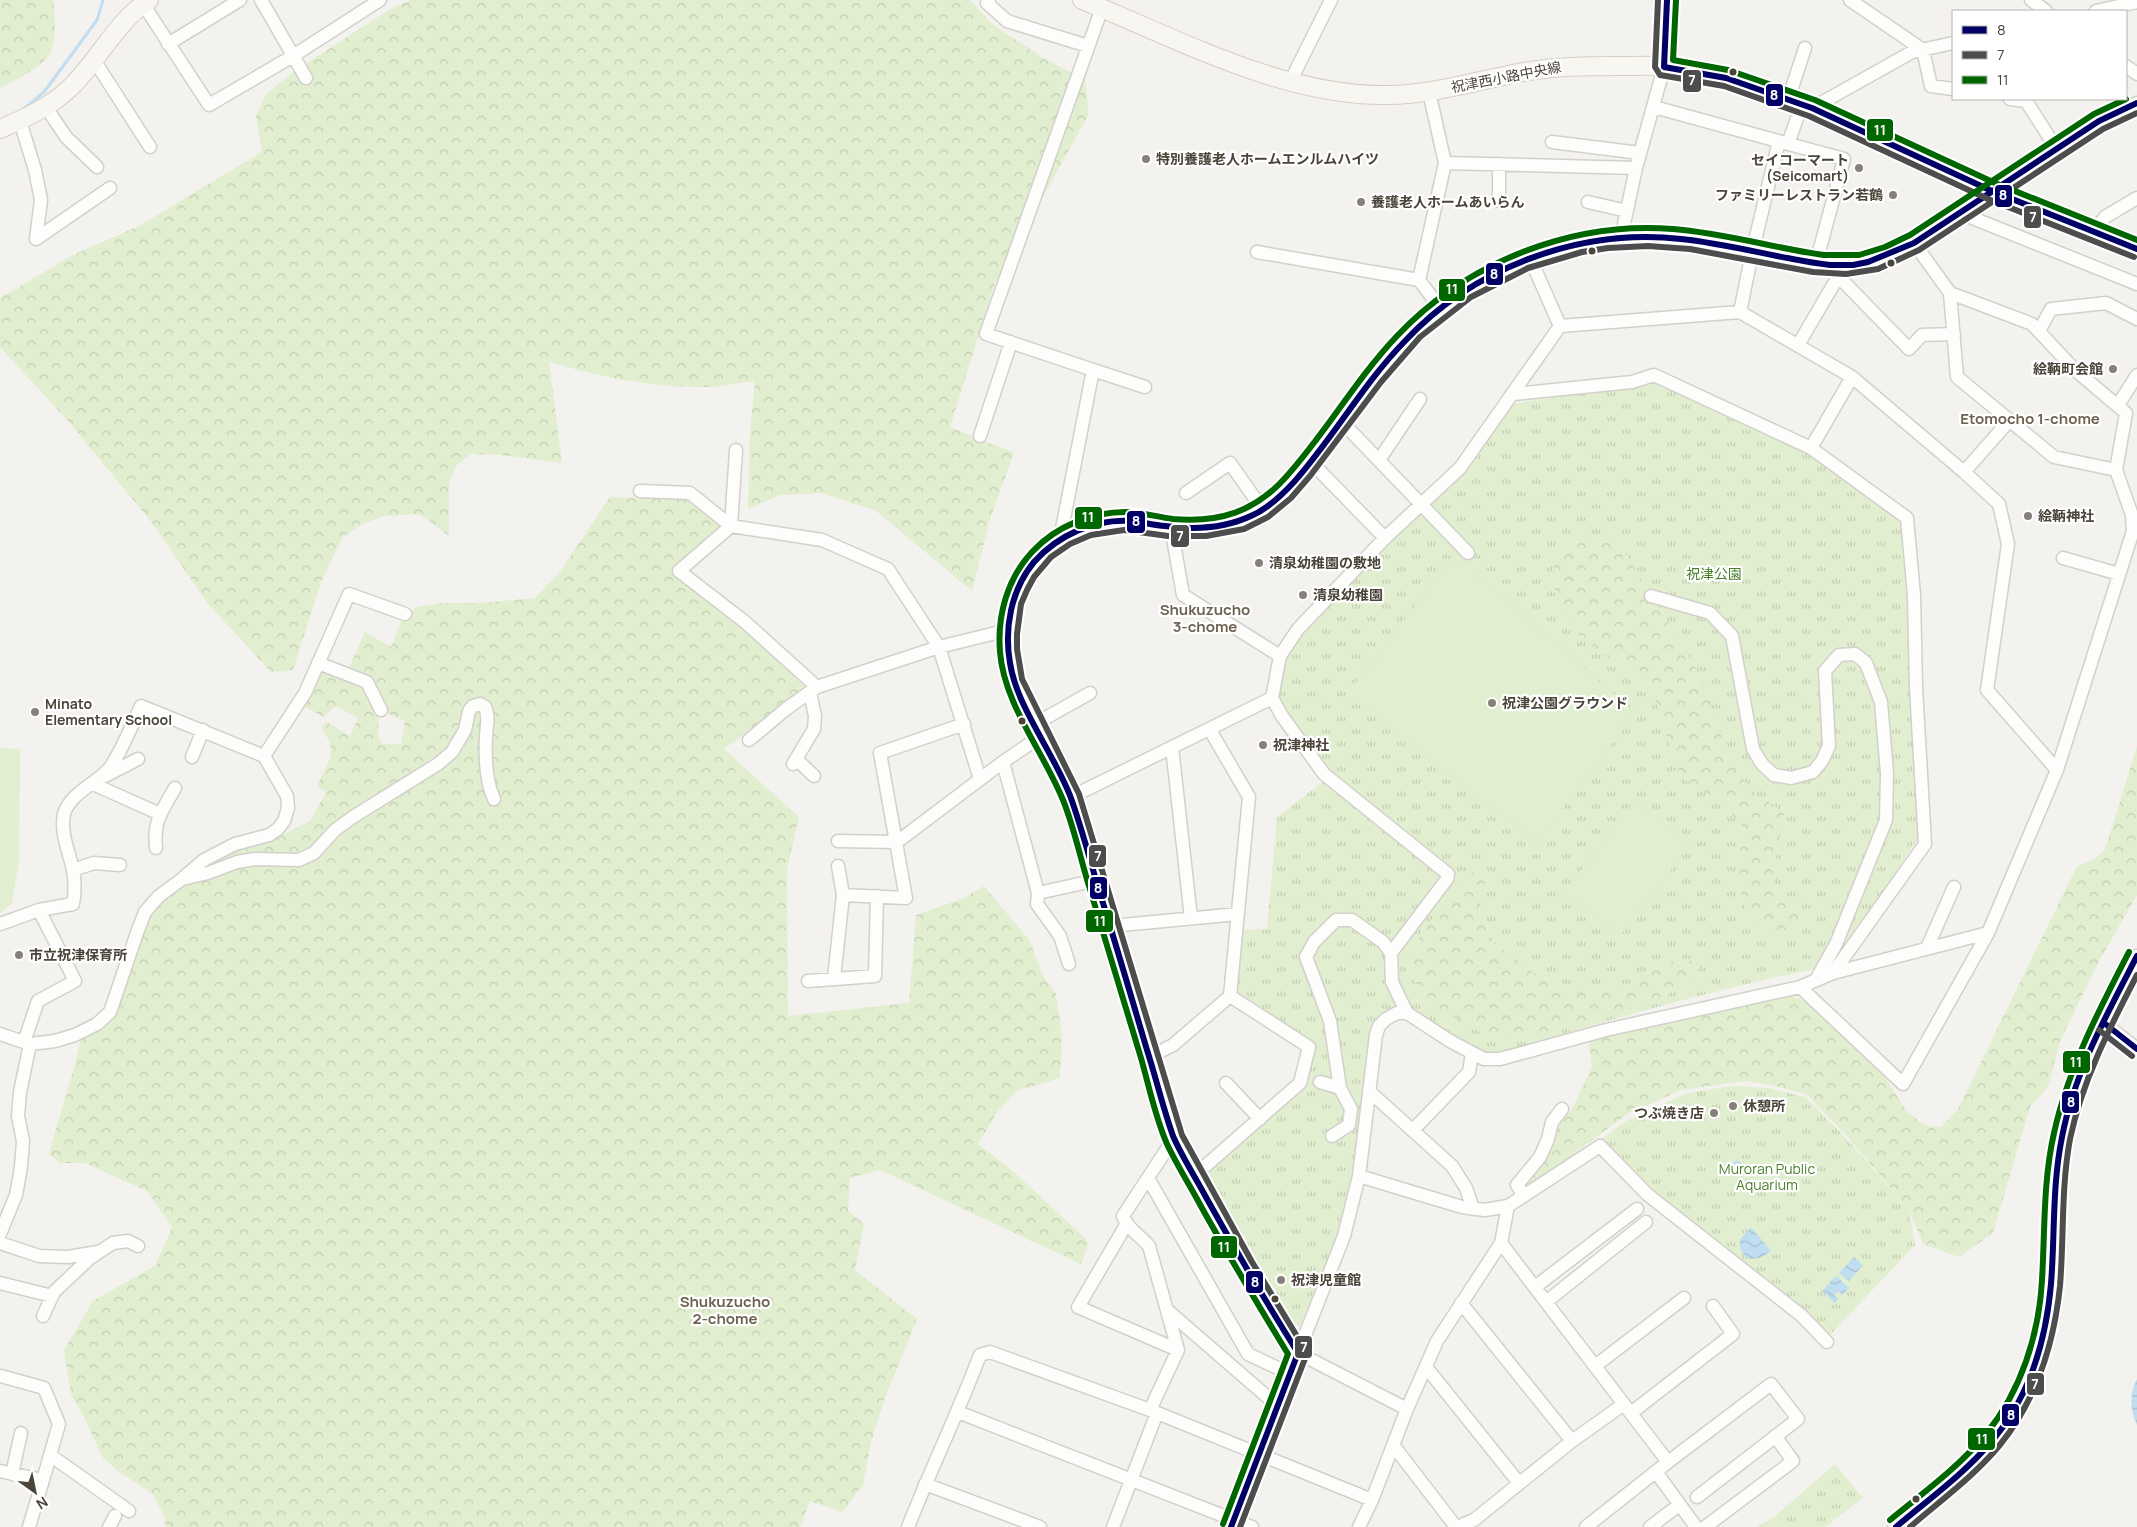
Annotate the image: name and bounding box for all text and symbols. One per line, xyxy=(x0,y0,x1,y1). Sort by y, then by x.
legend xyxy=(1952,10,2127,100)
text: 8 xyxy=(1997,19,2006,40)
text: 7 xyxy=(1997,44,2005,65)
street label: 祝津西小路中央線 xyxy=(1449,56,1563,97)
unlabelled marker xyxy=(1728,67,1738,77)
line badge: 7 xyxy=(1682,69,1702,93)
text: 11 xyxy=(1997,69,2009,90)
text: 7 xyxy=(1688,70,1696,89)
line badge: 8 xyxy=(1765,83,1784,107)
text: 8 xyxy=(1770,85,1778,104)
line badge: 11 xyxy=(1866,118,1894,142)
text: 11 xyxy=(1874,120,1886,139)
place label: 特別養護老人ホームエンルムハイツ xyxy=(1156,149,1379,168)
place label: セイコーマート (Seicomart) xyxy=(1751,150,1849,185)
marker: 特別養護老人ホームエンルムハイツ xyxy=(1140,153,1152,165)
marker: セイコーマート (Seicomart) xyxy=(1853,162,1865,174)
line badge: 8 xyxy=(1994,184,2013,208)
place label: ファミリーレストラン若鶴 xyxy=(1715,185,1883,204)
text: 8 xyxy=(1999,185,2007,204)
marker: ファミリーレストラン若鶴 xyxy=(1887,189,1899,201)
place label: 養護老人ホームあいらん xyxy=(1371,192,1525,211)
marker: 養護老人ホームあいらん xyxy=(1355,196,1367,208)
line badge: 7 xyxy=(2023,205,2042,229)
text: 7 xyxy=(2029,207,2037,226)
unlabelled marker xyxy=(1587,246,1597,256)
unlabelled marker xyxy=(1886,258,1896,268)
line badge: 8 xyxy=(1485,262,1504,286)
text: 8 xyxy=(1490,264,1498,283)
line badge: 11 xyxy=(1438,278,1466,302)
text: 11 xyxy=(1446,279,1458,298)
place label: 絵鞆町会館 xyxy=(2033,359,2103,378)
marker: 絵鞆町会館 xyxy=(2107,363,2119,375)
district label: Etomocho 1-chome xyxy=(1960,408,2100,429)
line badge: 11 xyxy=(1074,506,1103,530)
place label: 絵鞆神社 xyxy=(2038,506,2094,525)
text: 11 xyxy=(1082,507,1094,526)
line badge: 8 xyxy=(1126,510,1146,534)
marker: 絵鞆神社 xyxy=(2022,510,2034,522)
text: 8 xyxy=(1132,511,1140,530)
line badge: 7 xyxy=(1170,524,1190,548)
text: 7 xyxy=(1176,526,1184,545)
place label: 清泉幼稚園の敷地 xyxy=(1269,553,1381,572)
marker: 清泉幼稚園の敷地 xyxy=(1253,557,1265,569)
park label: 祝津公園 xyxy=(1686,564,1742,583)
place label: 清泉幼稚園 xyxy=(1313,585,1383,604)
marker: 清泉幼稚園 xyxy=(1297,589,1309,601)
district label: Shukuzucho 3-chome xyxy=(1160,599,1250,637)
place label: 祝津公園グラウンド xyxy=(1502,693,1628,712)
place label: Minato Elementary School xyxy=(45,694,172,729)
marker: 祝津公園グラウンド xyxy=(1486,697,1498,709)
marker: Minato Elementary School xyxy=(29,706,41,718)
unlabelled marker xyxy=(1017,716,1027,726)
place label: 祝津神社 xyxy=(1273,735,1329,754)
marker: 祝津神社 xyxy=(1257,739,1269,751)
line badge: 7 xyxy=(1088,844,1107,868)
text: 7 xyxy=(1094,846,1102,865)
line badge: 8 xyxy=(1089,876,1108,900)
text: 8 xyxy=(1094,878,1102,897)
line badge: 11 xyxy=(1085,909,1114,933)
text: 11 xyxy=(1094,911,1106,930)
place label: 市立祝津保育所 xyxy=(29,945,127,964)
marker: 市立祝津保育所 xyxy=(13,949,25,961)
line badge: 11 xyxy=(2062,1050,2091,1074)
text: 11 xyxy=(2070,1052,2082,1071)
line badge: 8 xyxy=(2061,1090,2080,1114)
text: 8 xyxy=(2067,1092,2075,1111)
place label: 休憩所 xyxy=(1743,1096,1785,1115)
marker: 休憩所 xyxy=(1727,1100,1739,1112)
place label: つぶ焼き店 xyxy=(1634,1103,1704,1122)
marker: つぶ焼き店 xyxy=(1708,1107,1720,1119)
park label: Muroran Public Aquarium xyxy=(1719,1159,1815,1194)
line badge: 11 xyxy=(1210,1235,1238,1259)
text: 11 xyxy=(1218,1237,1230,1256)
line badge: 8 xyxy=(1245,1270,1264,1294)
place label: 祝津児童館 xyxy=(1291,1270,1361,1289)
text: 8 xyxy=(1251,1272,1259,1291)
marker: 祝津児童館 xyxy=(1275,1274,1287,1286)
district label: Shukuzucho 2-chome xyxy=(680,1291,770,1329)
unlabelled marker xyxy=(1270,1294,1280,1304)
line badge: 7 xyxy=(1294,1335,1313,1359)
text: 7 xyxy=(1300,1337,1308,1356)
line badge: 7 xyxy=(2026,1372,2045,1396)
text: 7 xyxy=(2031,1374,2039,1393)
line badge: 8 xyxy=(2001,1403,2020,1427)
text: 8 xyxy=(2007,1405,2015,1424)
line badge: 11 xyxy=(1967,1427,1996,1451)
text: 11 xyxy=(1976,1429,1988,1448)
north arrow xyxy=(10,1467,60,1517)
text: N xyxy=(33,1493,52,1514)
unlabelled marker xyxy=(1911,1494,1921,1504)

